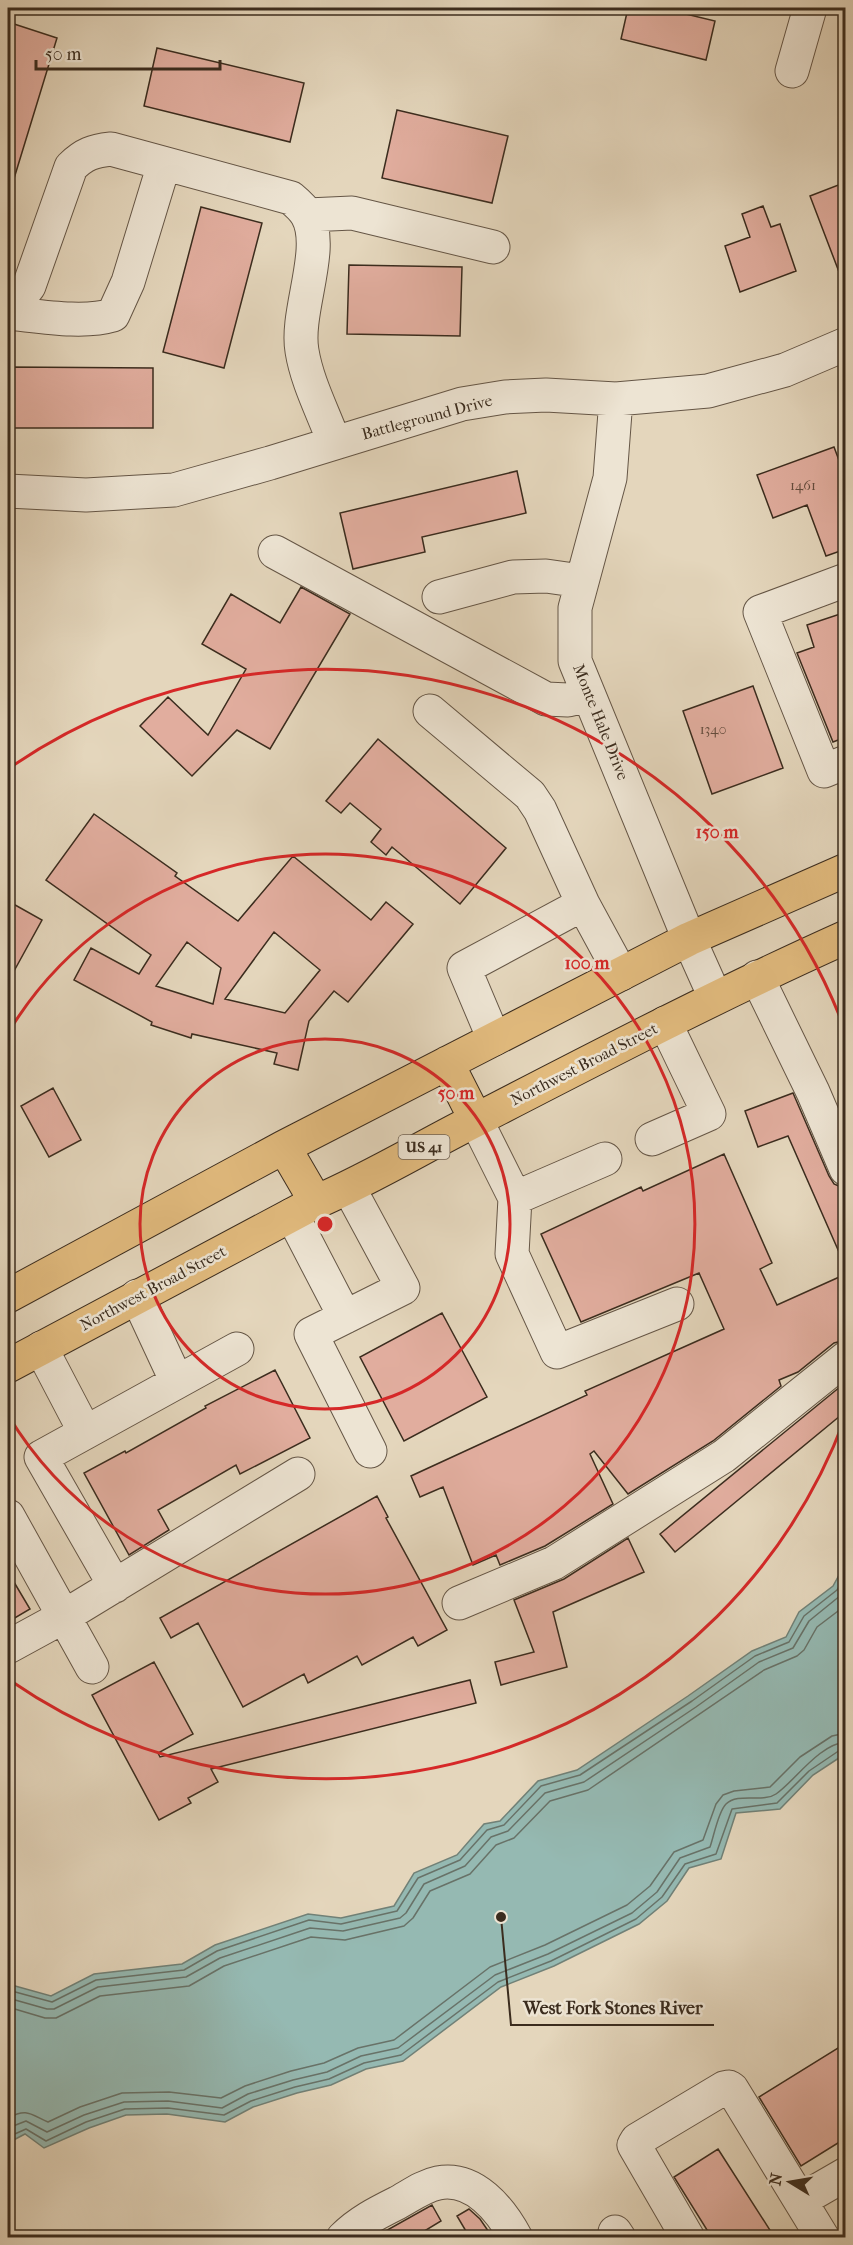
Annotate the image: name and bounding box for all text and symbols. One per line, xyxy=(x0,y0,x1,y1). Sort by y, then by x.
scale bar xyxy=(36,33,220,71)
text: 50 m xyxy=(45,44,82,65)
street label: Battleground Drive xyxy=(360,390,494,444)
house number: 1461 xyxy=(790,477,816,494)
street label: Monte Hale Drive xyxy=(569,661,633,783)
house number: 1340 xyxy=(700,721,726,738)
text: 150 m xyxy=(696,822,739,843)
text: 100 m xyxy=(564,953,611,974)
street label: Northwest Broad Street xyxy=(507,1018,661,1109)
text: 50 m xyxy=(438,1083,475,1104)
road number: US 41 xyxy=(398,1135,450,1159)
centre of rings xyxy=(315,1214,335,1234)
street label: Northwest Broad Street xyxy=(77,1241,230,1335)
callout: West Fork Stones River xyxy=(511,1989,714,2025)
text: West Fork Stones River xyxy=(522,1998,703,2019)
north arrow xyxy=(760,2152,820,2212)
text: N xyxy=(765,2171,786,2187)

